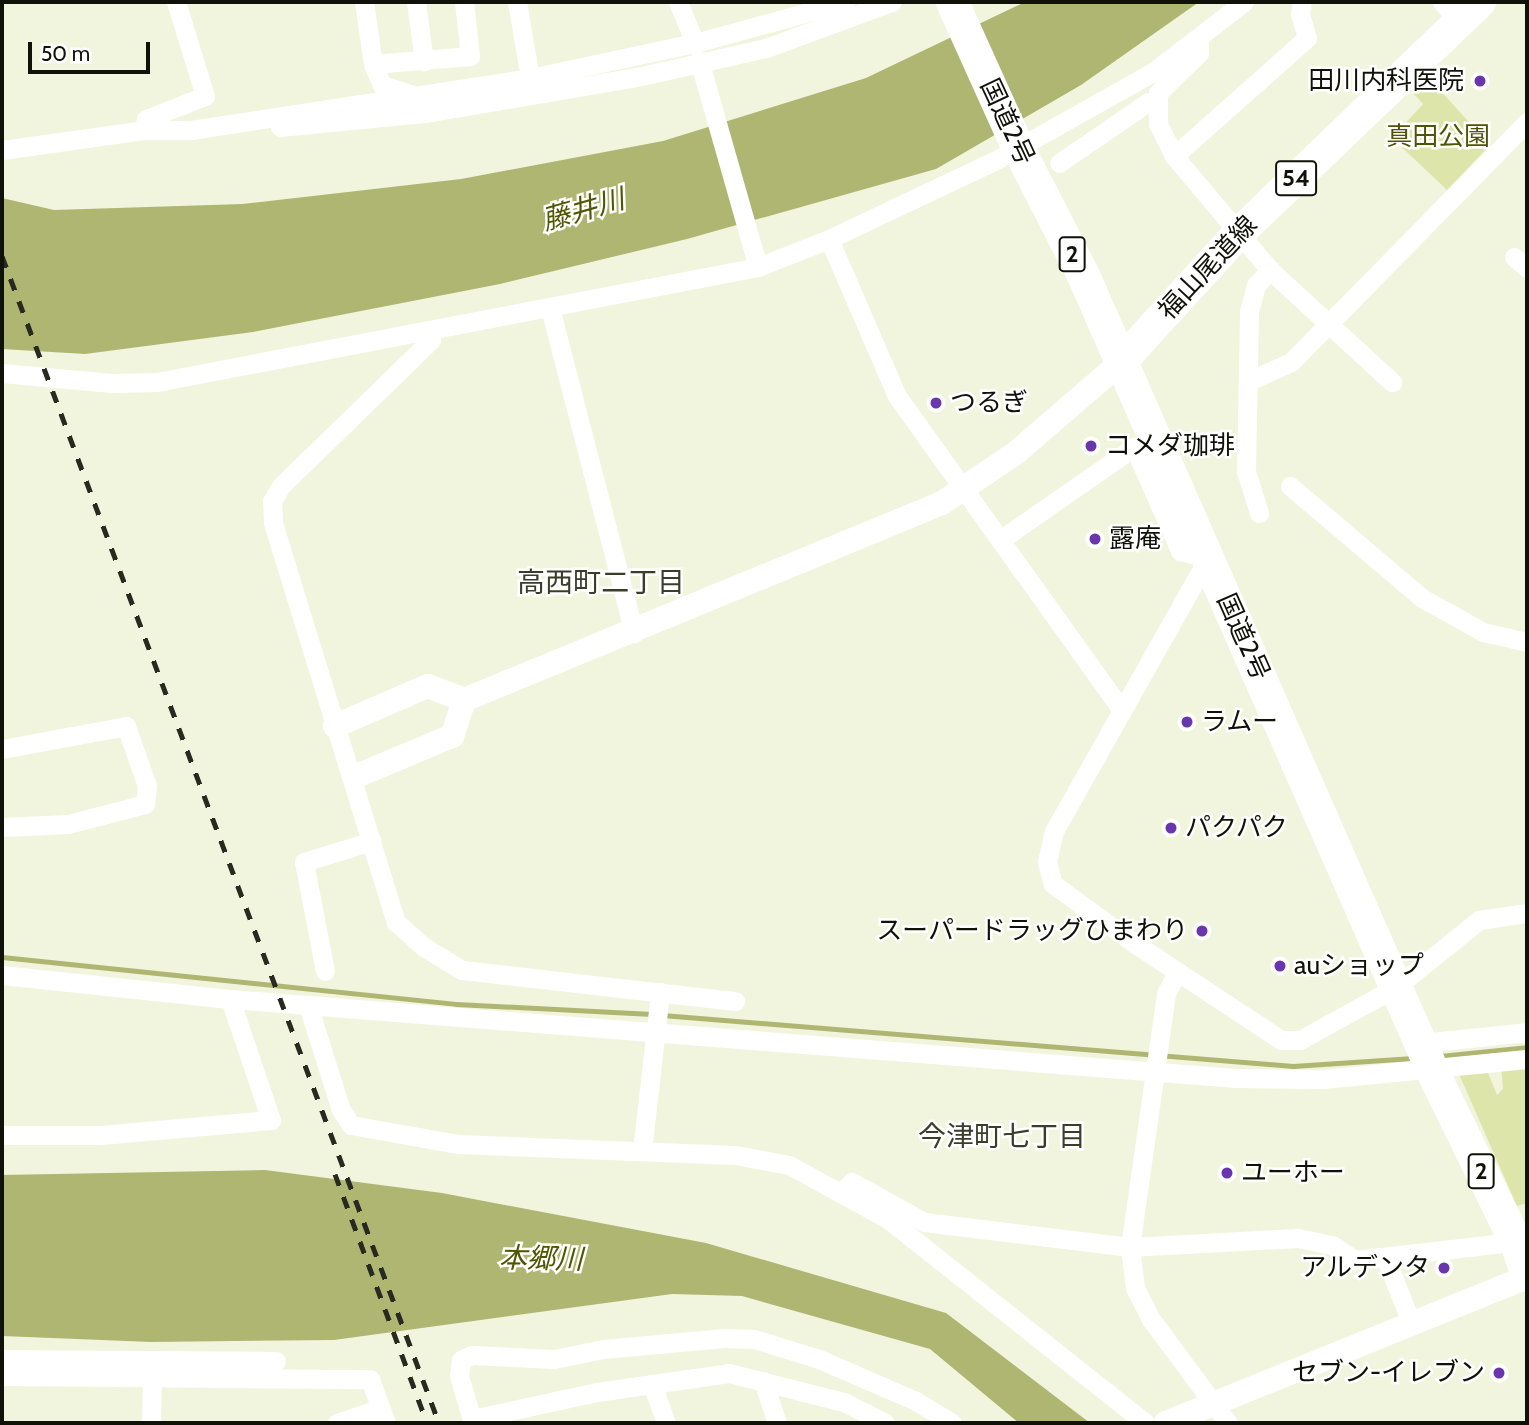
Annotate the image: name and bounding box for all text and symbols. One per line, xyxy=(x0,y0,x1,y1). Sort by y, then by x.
scale bar xyxy=(32,28,154,72)
text: 50 m xyxy=(41,41,90,66)
place label: 田川内科医院 xyxy=(1308,65,1464,97)
marker: 田川内科医院 xyxy=(1470,71,1490,91)
street label: 国道2号 xyxy=(974,74,1040,170)
park label: 真田公園 xyxy=(1386,121,1490,153)
road number: 54 xyxy=(1275,158,1317,198)
water label: 藤井川 xyxy=(538,181,628,237)
street label: 福山尾道線 xyxy=(1152,210,1264,326)
road number: 2 xyxy=(1058,233,1086,274)
place label: つるぎ xyxy=(950,387,1028,419)
marker: つるぎ xyxy=(928,395,944,411)
place label: コメダ珈琲 xyxy=(1105,430,1235,462)
marker: コメダ珈琲 xyxy=(1083,438,1099,454)
place label: 露庵 xyxy=(1109,523,1161,555)
marker: 露庵 xyxy=(1087,531,1103,547)
district label: 高西町二丁目 xyxy=(517,565,685,599)
street label: 国道2号 xyxy=(1210,589,1276,685)
place label: ラムー xyxy=(1201,706,1279,738)
marker: ラムー xyxy=(1179,714,1195,730)
place label: パクパク xyxy=(1185,812,1289,844)
marker: パクパク xyxy=(1163,820,1179,836)
place label: スーパードラッグひまわり xyxy=(876,915,1188,947)
marker: スーパードラッグひまわり xyxy=(1194,923,1210,939)
place label: auショップ xyxy=(1294,950,1424,982)
marker: auショップ xyxy=(1272,958,1288,974)
district label: 今津町七丁目 xyxy=(918,1119,1086,1153)
road number: 2 xyxy=(1467,1150,1495,1191)
place label: ユーホー xyxy=(1241,1157,1345,1189)
marker: ユーホー xyxy=(1219,1165,1235,1181)
water label: 本郷川 xyxy=(499,1240,583,1276)
place label: アルデンタ xyxy=(1300,1252,1430,1284)
marker: アルデンタ xyxy=(1436,1260,1452,1276)
place label: セブン-イレブン xyxy=(1292,1357,1485,1389)
marker: セブン-イレブン xyxy=(1491,1365,1507,1381)

